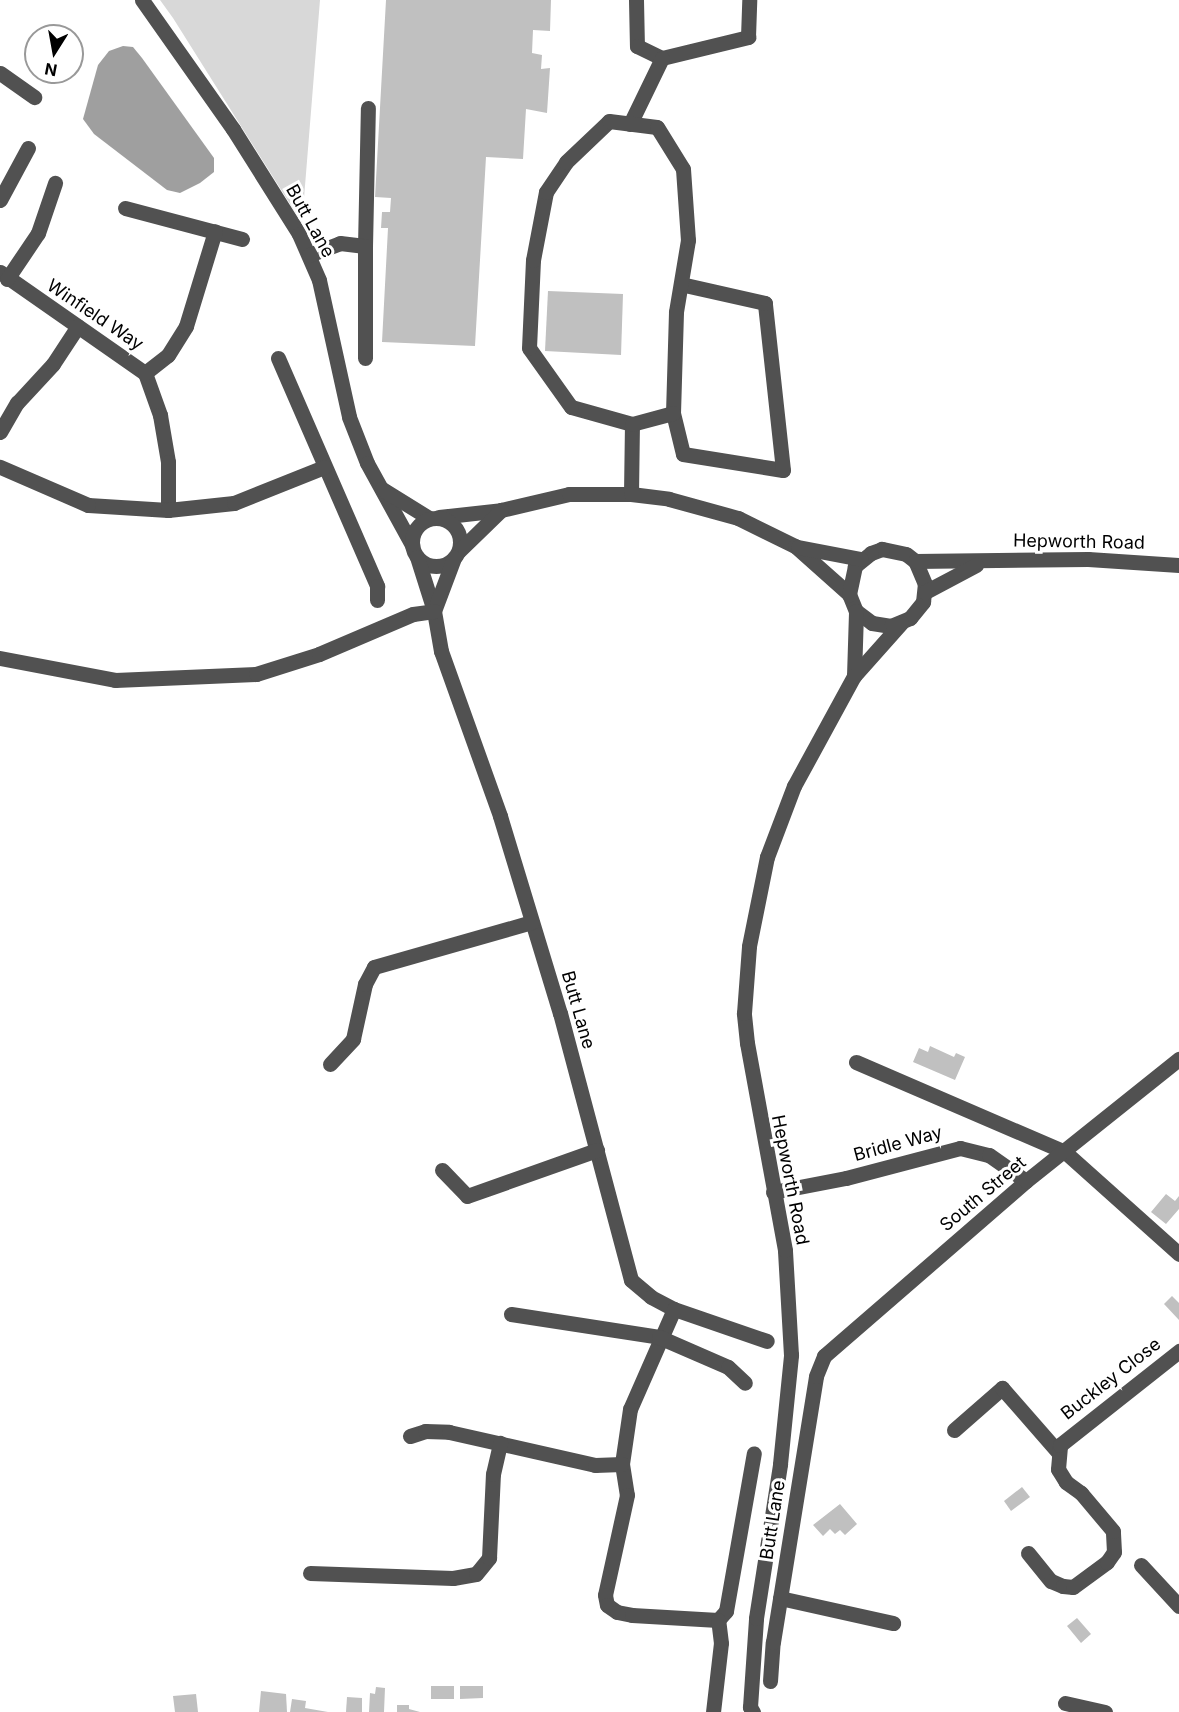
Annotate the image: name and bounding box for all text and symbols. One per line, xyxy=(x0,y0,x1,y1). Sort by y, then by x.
north arrow xyxy=(24,24,84,84)
text: N xyxy=(43,59,59,81)
street label: Butt Lane xyxy=(281,181,339,261)
street label: Winfield Way xyxy=(43,275,147,355)
street label: Hepworth Road xyxy=(1013,530,1145,554)
street label: Butt Lane xyxy=(557,968,599,1052)
street label: Hepworth Road xyxy=(767,1113,813,1247)
street label: Bridle Way xyxy=(851,1122,945,1166)
street label: South Street xyxy=(936,1152,1030,1236)
street label: Buckley Close xyxy=(1057,1333,1165,1425)
street label: Butt Lane xyxy=(756,1479,790,1561)

